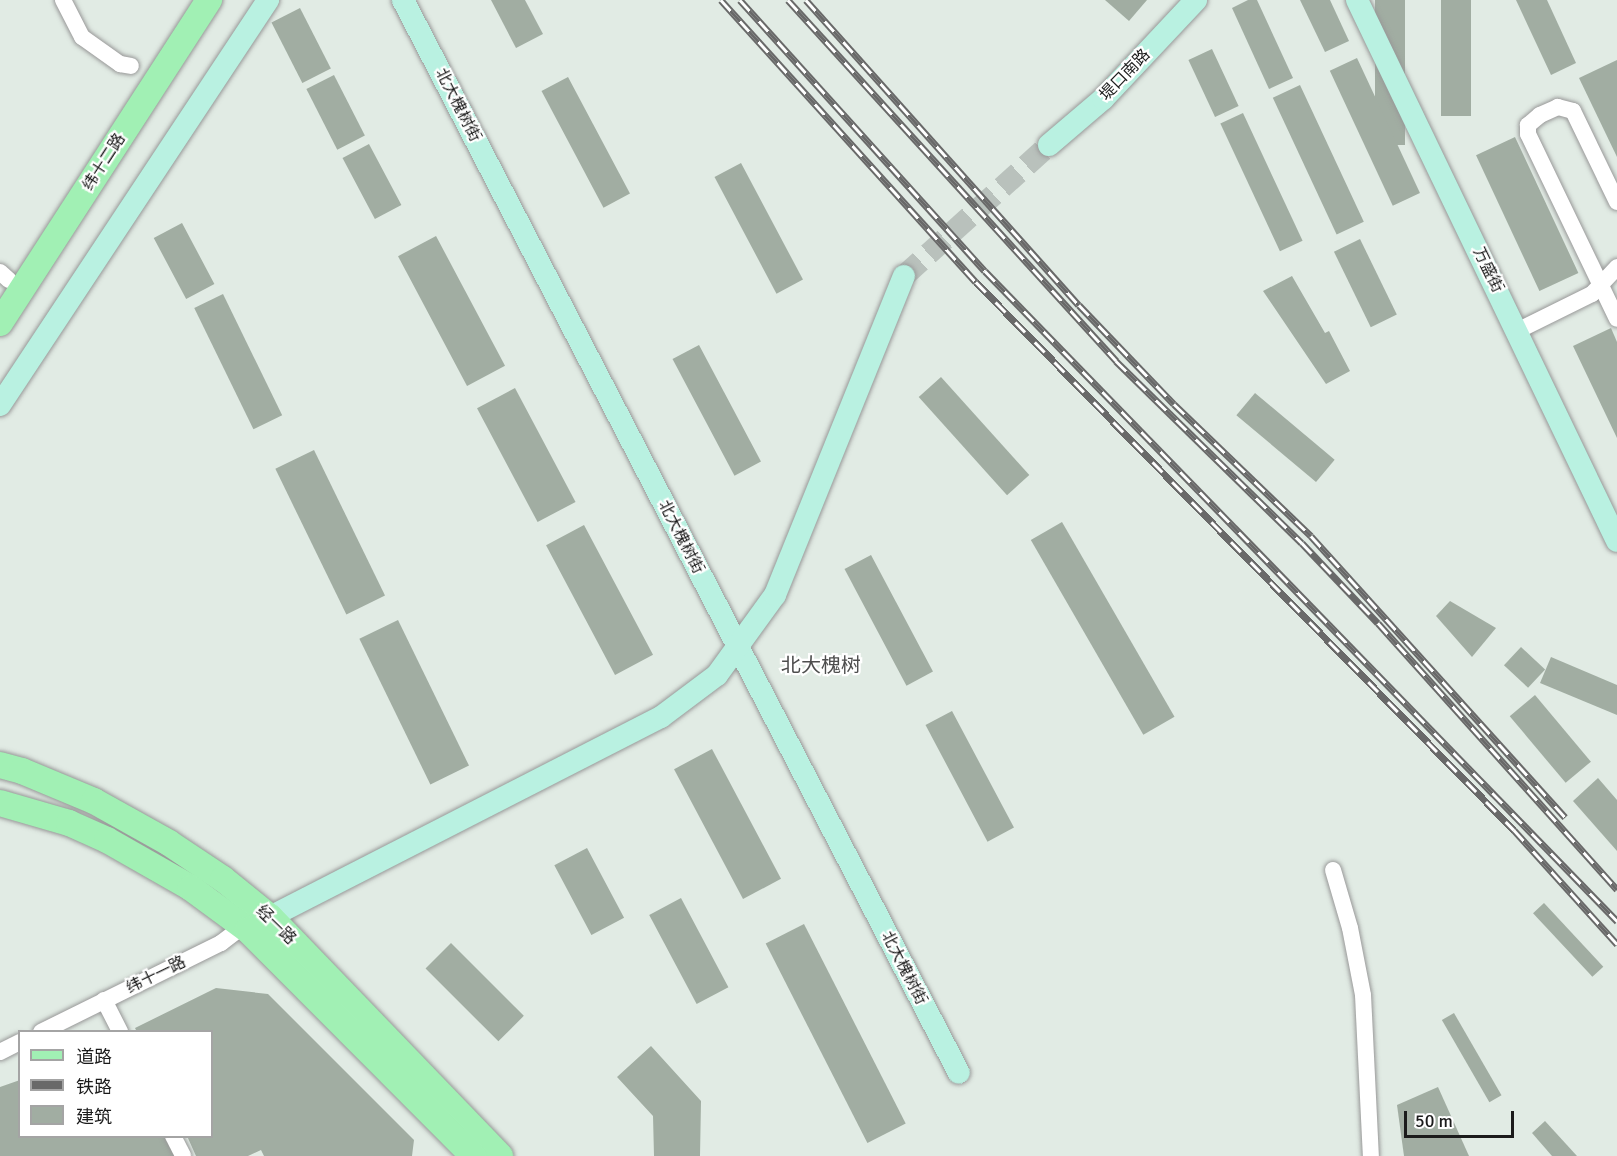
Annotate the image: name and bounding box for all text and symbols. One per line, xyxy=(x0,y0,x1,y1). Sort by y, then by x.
street label: 堤口南路 xyxy=(1096,45,1154,105)
street label: 北大槐树街 xyxy=(431,65,485,145)
street label: 纬十二路 xyxy=(79,130,129,194)
street label: 万盛街 xyxy=(1469,244,1507,296)
street label: 北大槐树街 xyxy=(654,497,708,577)
district label: 北大槐树 xyxy=(781,653,861,677)
street label: 经一路 xyxy=(252,901,300,949)
street label: 北大槐树街 xyxy=(877,928,931,1008)
street label: 纬十一路 xyxy=(123,952,189,998)
legend xyxy=(18,1030,213,1138)
text: 道路 xyxy=(76,1046,112,1068)
text: 铁路 xyxy=(76,1076,112,1098)
scale bar xyxy=(1407,1099,1516,1137)
text: 建筑 xyxy=(76,1106,112,1128)
text: 50 m xyxy=(1415,1110,1453,1132)

